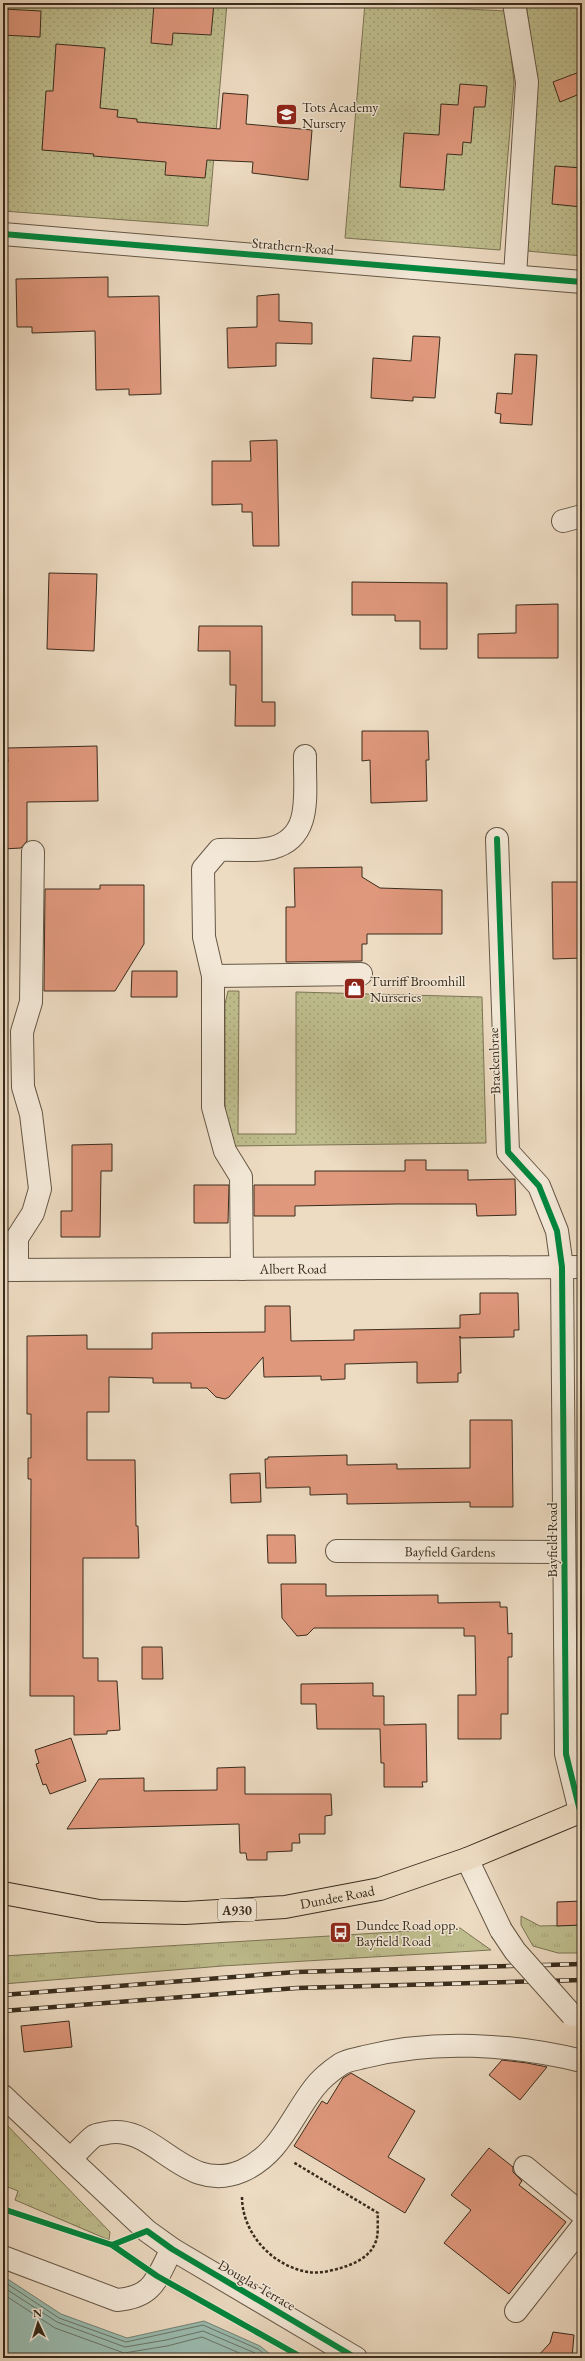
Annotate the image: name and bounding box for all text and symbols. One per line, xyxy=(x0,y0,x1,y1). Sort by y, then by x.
place label: Tots Academy Nursery xyxy=(302,98,379,132)
school or university icon: Tots Academy Nursery xyxy=(274,102,300,128)
street label: Strathern Road xyxy=(251,233,336,259)
place label: Turriff Broomhill Nurseries xyxy=(370,972,466,1006)
shop icon: Turriff Broomhill Nurseries xyxy=(341,976,367,1002)
street label: Brackenbrae xyxy=(484,1027,504,1095)
street label: Albert Road xyxy=(258,1259,327,1278)
street label: Bayfield Road xyxy=(543,1502,561,1578)
street label: Bayfield Gardens xyxy=(405,1542,496,1561)
street label: Dundee Road xyxy=(298,1881,377,1913)
road number: A930 xyxy=(218,1899,256,1921)
place label: Dundee Road opp. Bayfield Road xyxy=(356,1916,458,1950)
bus stop icon: Dundee Road opp. Bayfield Road xyxy=(328,1920,354,1946)
street label: Douglas Terrace xyxy=(215,2256,299,2315)
north arrow xyxy=(18,2303,58,2343)
text: N xyxy=(32,2306,42,2320)

